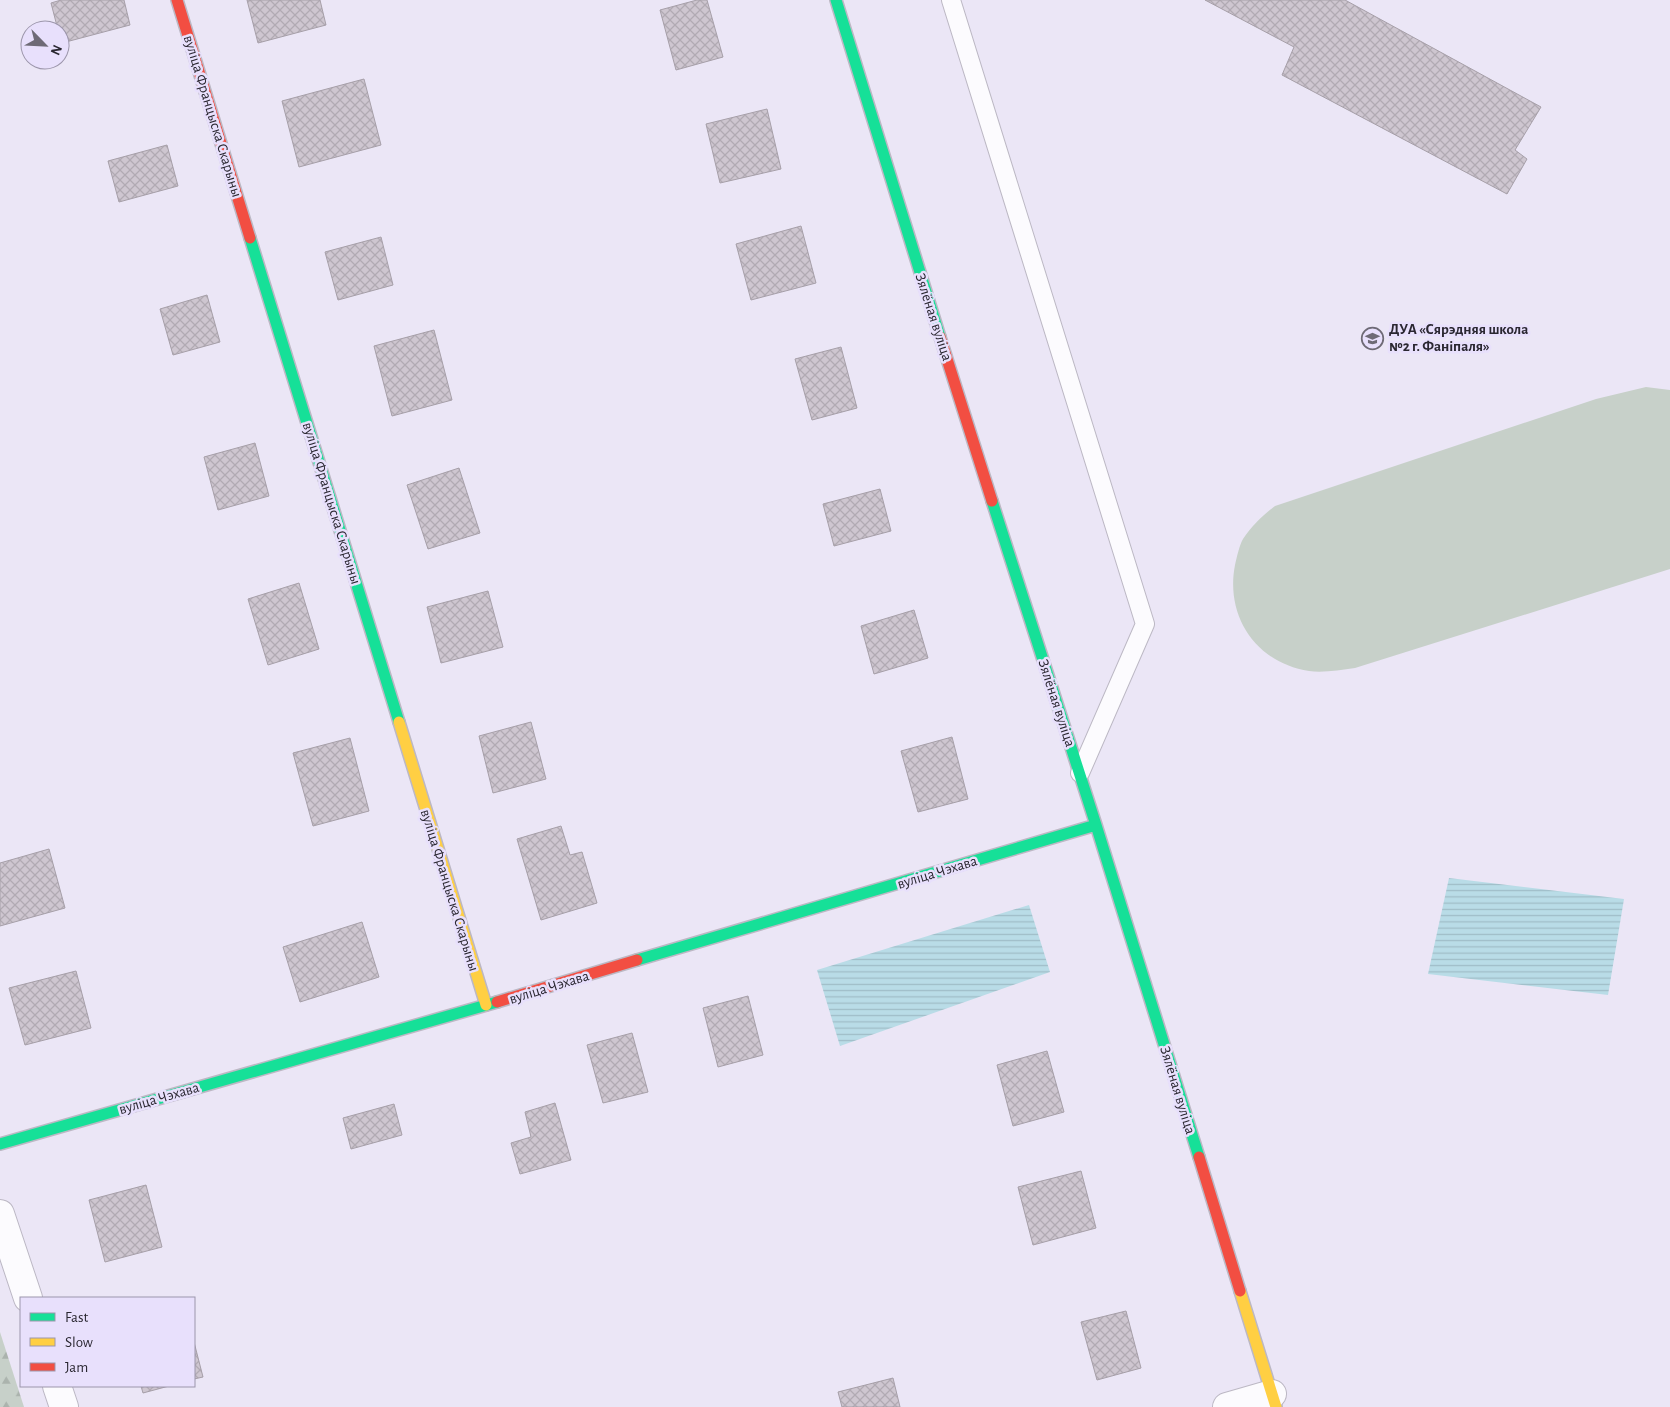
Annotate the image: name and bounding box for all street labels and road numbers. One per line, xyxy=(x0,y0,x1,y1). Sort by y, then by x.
street label: вуліца Францыска Скарыны xyxy=(181,33,244,199)
street label: Зялёная вуліца xyxy=(912,272,955,363)
street label: вуліца Францыска Скарыны xyxy=(300,420,363,586)
street label: Зялёная вуліца xyxy=(1035,658,1078,749)
street label: вуліца Францыска Скарыны xyxy=(418,807,481,973)
street label: вуліца Чэхава xyxy=(895,853,979,892)
street label: вуліца Чэхава xyxy=(507,968,591,1007)
street label: Зялёная вуліца xyxy=(1157,1044,1198,1136)
street label: вуліца Чэхава xyxy=(117,1080,201,1117)

